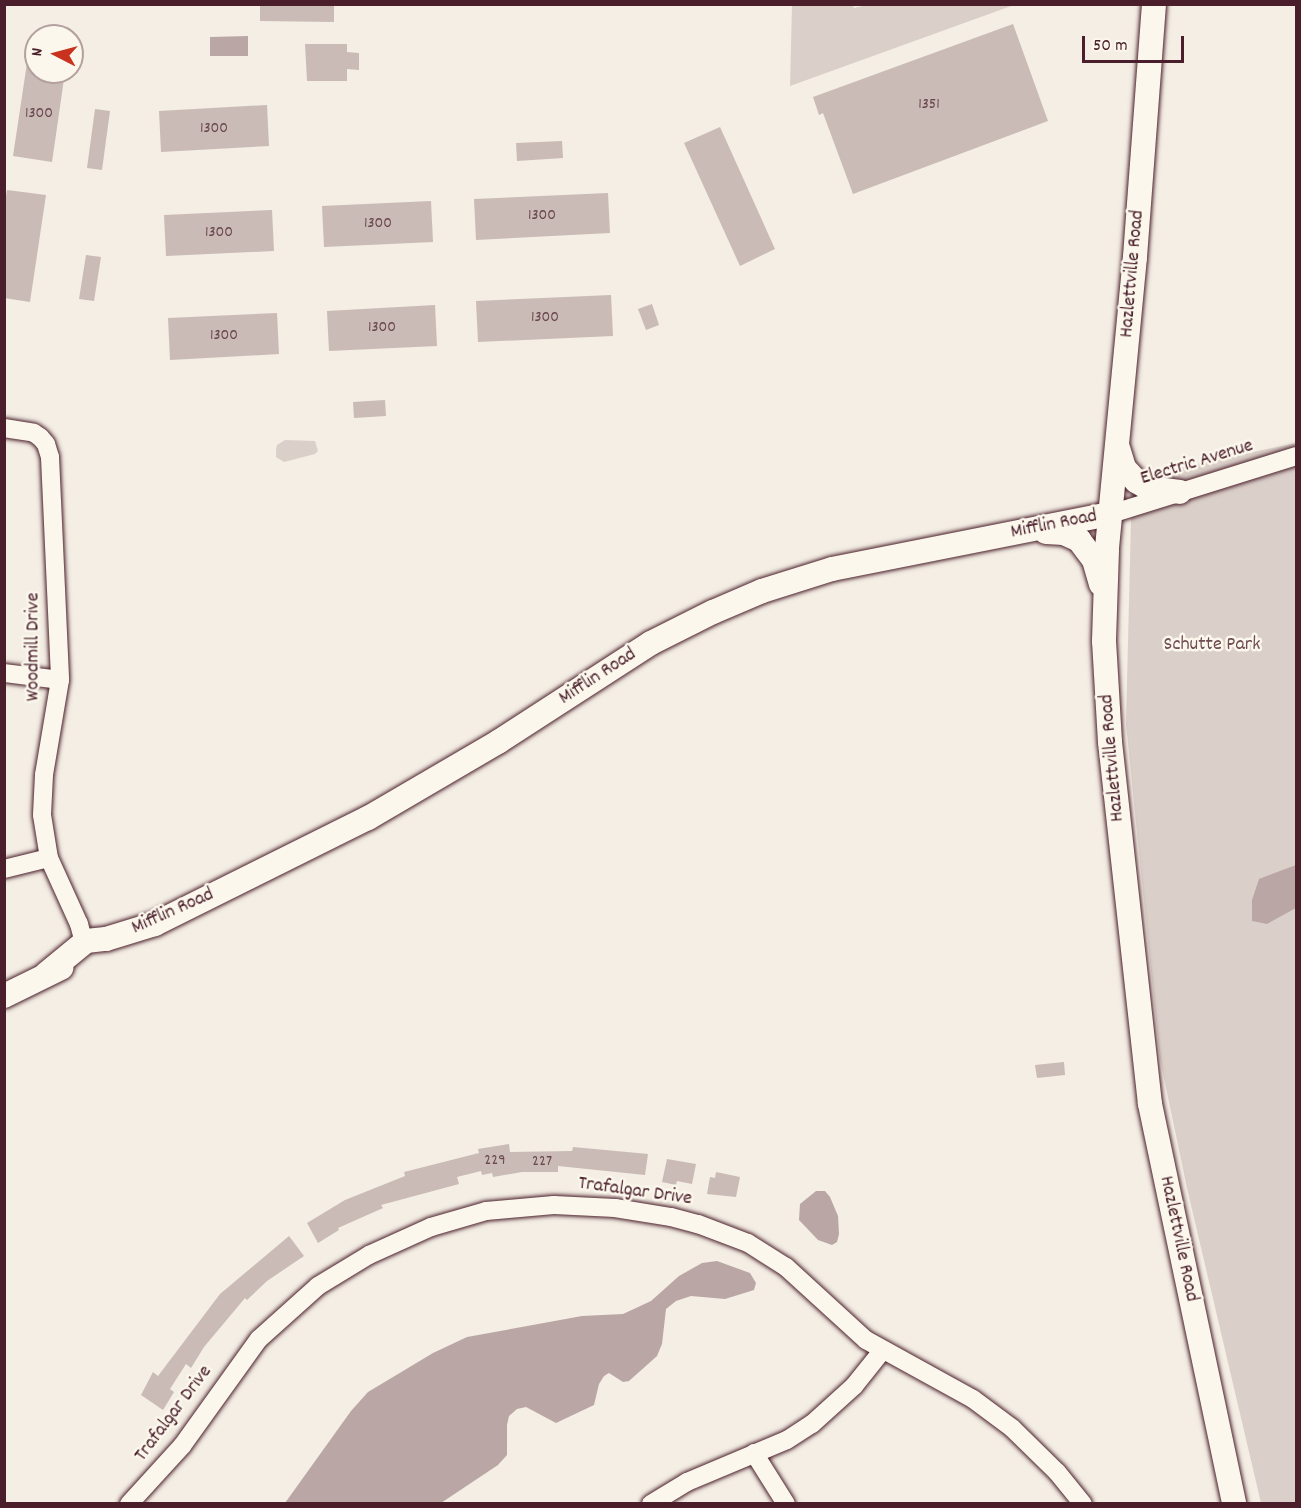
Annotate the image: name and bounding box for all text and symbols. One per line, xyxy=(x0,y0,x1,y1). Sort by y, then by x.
north arrow xyxy=(24,24,84,84)
scale bar xyxy=(1085,24,1187,62)
text: 50 m xyxy=(1093,34,1128,59)
text: N xyxy=(26,47,49,57)
house number: 1351 xyxy=(918,95,940,115)
house number: 1300 xyxy=(25,104,53,124)
house number: 1300 xyxy=(200,119,228,139)
house number: 1300 xyxy=(528,206,556,226)
street label: Hazlettville Road xyxy=(1115,209,1151,339)
house number: 1300 xyxy=(364,214,392,234)
house number: 1300 xyxy=(205,223,233,243)
house number: 1300 xyxy=(531,308,559,328)
house number: 1300 xyxy=(368,318,396,338)
house number: 1300 xyxy=(210,326,238,346)
street label: Electric Avenue xyxy=(1138,434,1256,492)
street label: Mifflin Road xyxy=(1009,505,1099,545)
street label: Woodmill Drive xyxy=(22,593,46,701)
park label: Schutte Park xyxy=(1164,633,1260,657)
street label: Mifflin Road xyxy=(555,643,641,711)
street label: Hazlettville Road xyxy=(1095,693,1131,823)
street label: Mifflin Road xyxy=(128,883,218,941)
house number: 229 xyxy=(484,1151,506,1171)
house number: 227 xyxy=(532,1152,552,1172)
street label: Trafalgar Drive xyxy=(577,1172,693,1212)
street label: Hazlettville Road xyxy=(1153,1174,1203,1304)
street label: Trafalgar Drive xyxy=(130,1361,218,1467)

